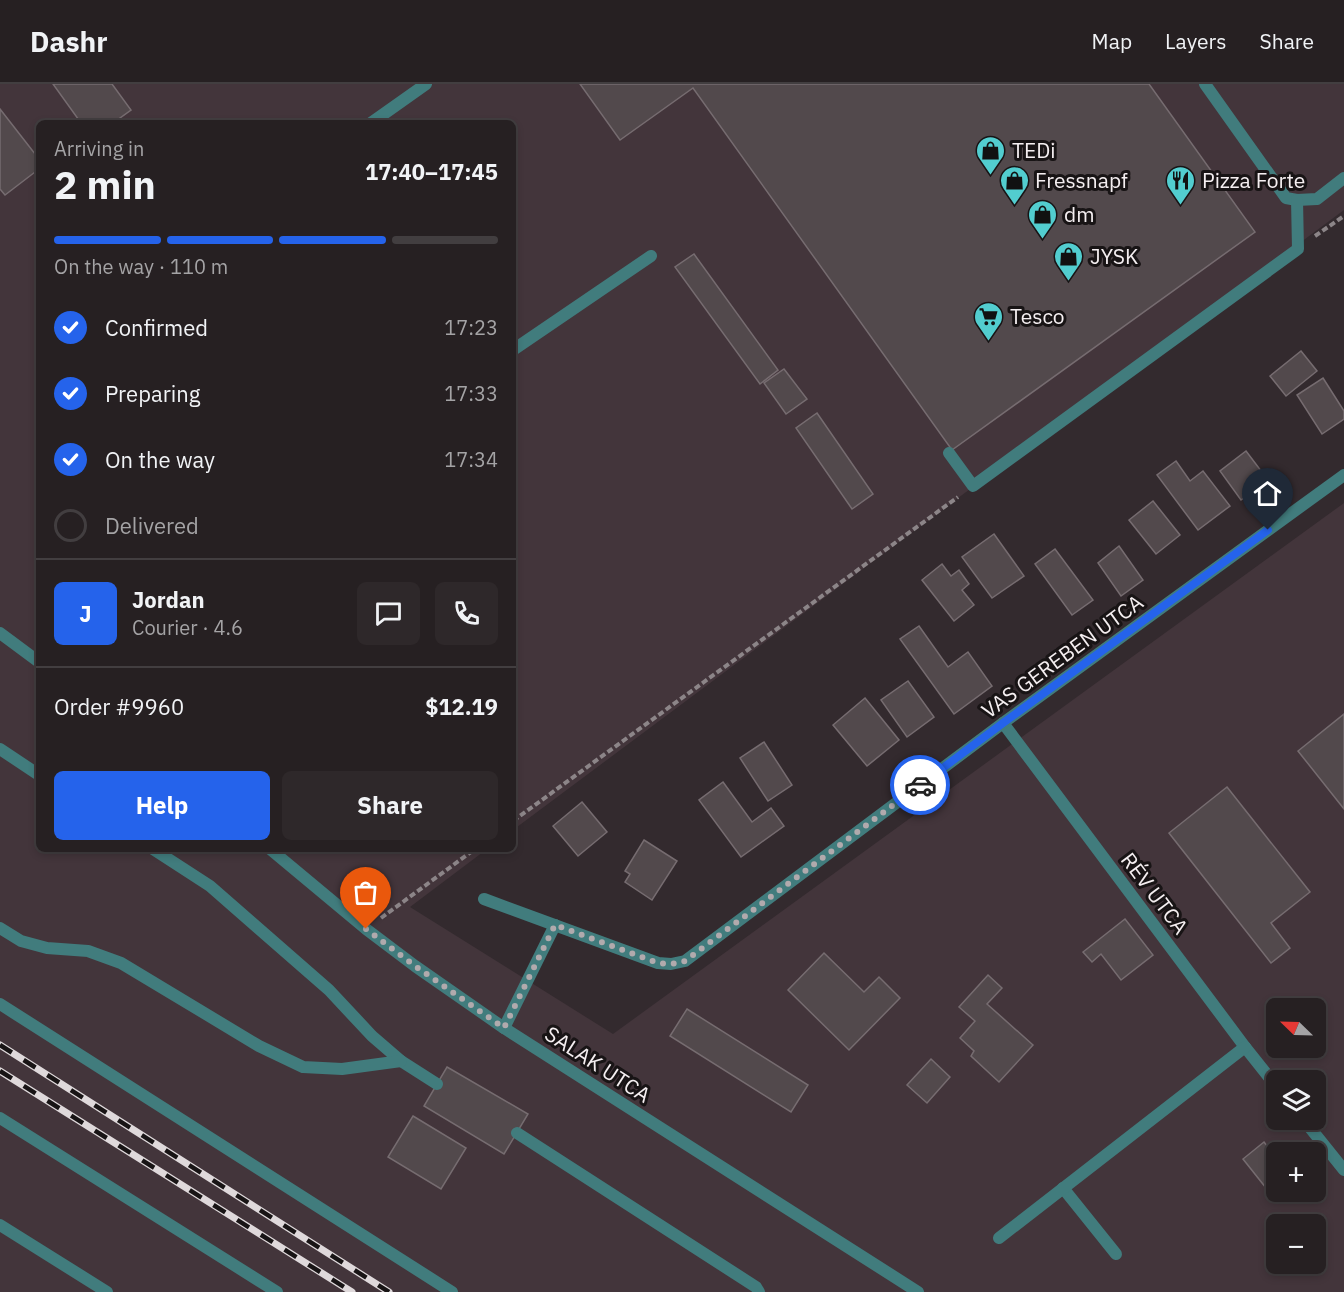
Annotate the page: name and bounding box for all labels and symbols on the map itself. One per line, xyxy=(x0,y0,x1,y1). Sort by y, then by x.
shop icon: TEDi xyxy=(975,134,1007,176)
place label: TEDi xyxy=(1012,136,1056,164)
shop icon: Fressnapf xyxy=(998,164,1030,206)
restaurant icon: Pizza Forte xyxy=(1165,164,1197,206)
place label: Fressnapf xyxy=(1035,166,1128,194)
place label: Pizza Forte xyxy=(1202,166,1305,194)
shop icon: dm xyxy=(1027,198,1059,240)
place label: dm xyxy=(1064,200,1095,228)
shop icon: JYSK xyxy=(1053,240,1085,282)
place label: JYSK xyxy=(1090,242,1138,270)
supermarket icon: Tesco xyxy=(973,300,1005,342)
place label: Tesco xyxy=(1010,302,1065,330)
pin xyxy=(1242,468,1293,530)
street label: VAS GEREBEN UTCA xyxy=(976,588,1148,724)
courier xyxy=(890,755,950,815)
street label: RÉV UTCA xyxy=(1115,846,1195,940)
pin xyxy=(340,867,391,929)
north arrow xyxy=(1266,998,1326,1058)
street label: SALAK UTCA xyxy=(540,1019,656,1109)

